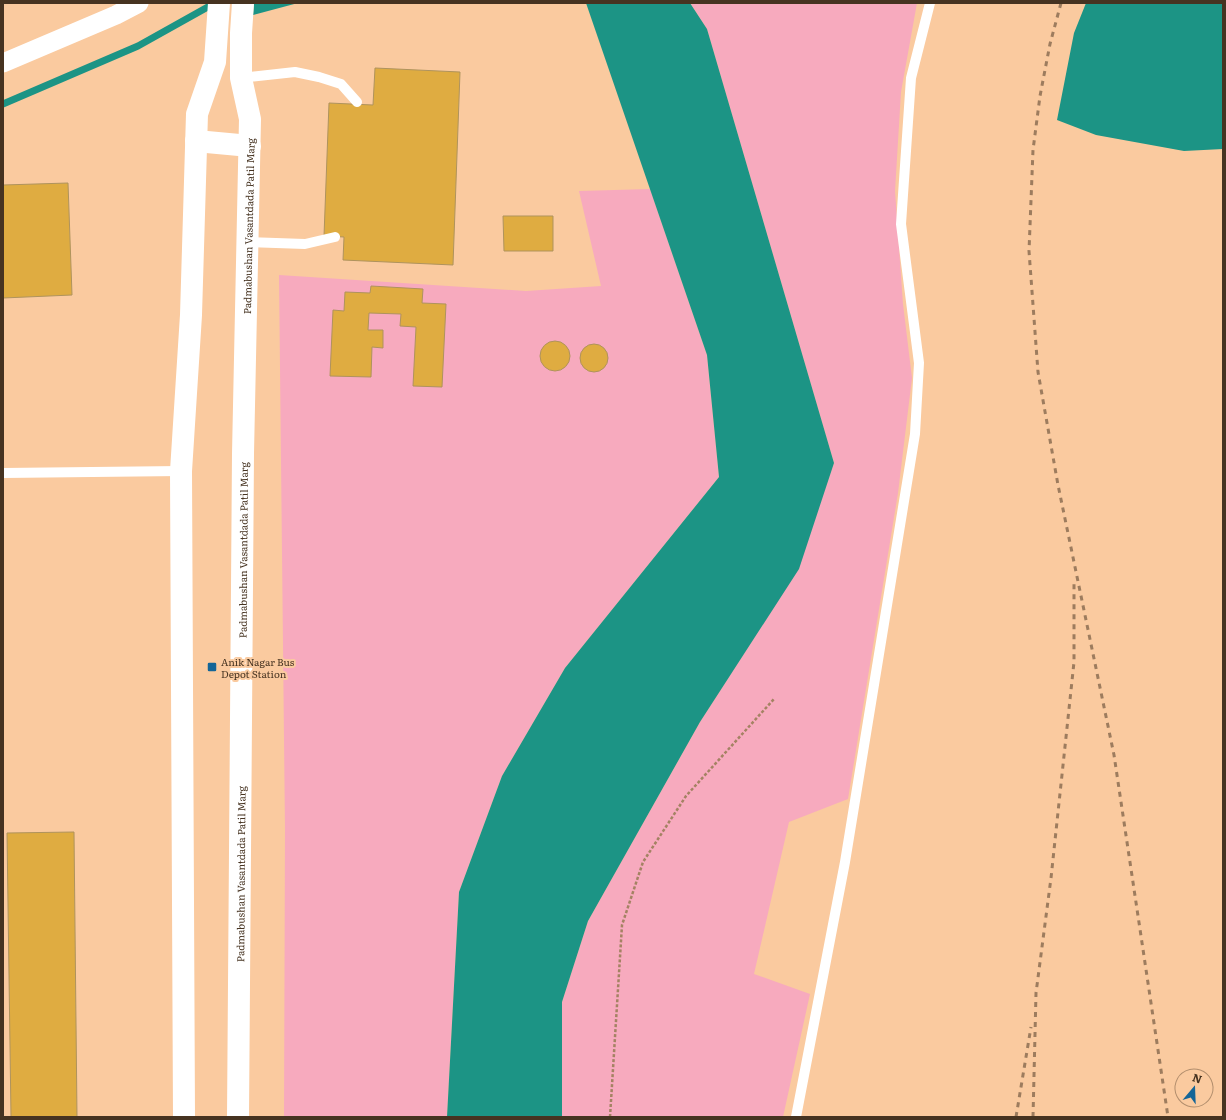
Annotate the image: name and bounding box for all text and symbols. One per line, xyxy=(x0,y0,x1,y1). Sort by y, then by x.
street label: Padmabushan Vasantdada Patil Marg xyxy=(238,137,257,314)
street label: Padmabushan Vasantdada Patil Marg xyxy=(234,461,250,638)
place label: Anik Nagar Bus Depot Station xyxy=(221,654,295,681)
marker: Anik Nagar Bus Depot Station xyxy=(206,661,218,673)
street label: Padmabushan Vasantdada Patil Marg xyxy=(232,785,248,962)
north arrow xyxy=(1174,1068,1214,1108)
text: N xyxy=(1191,1069,1205,1087)

